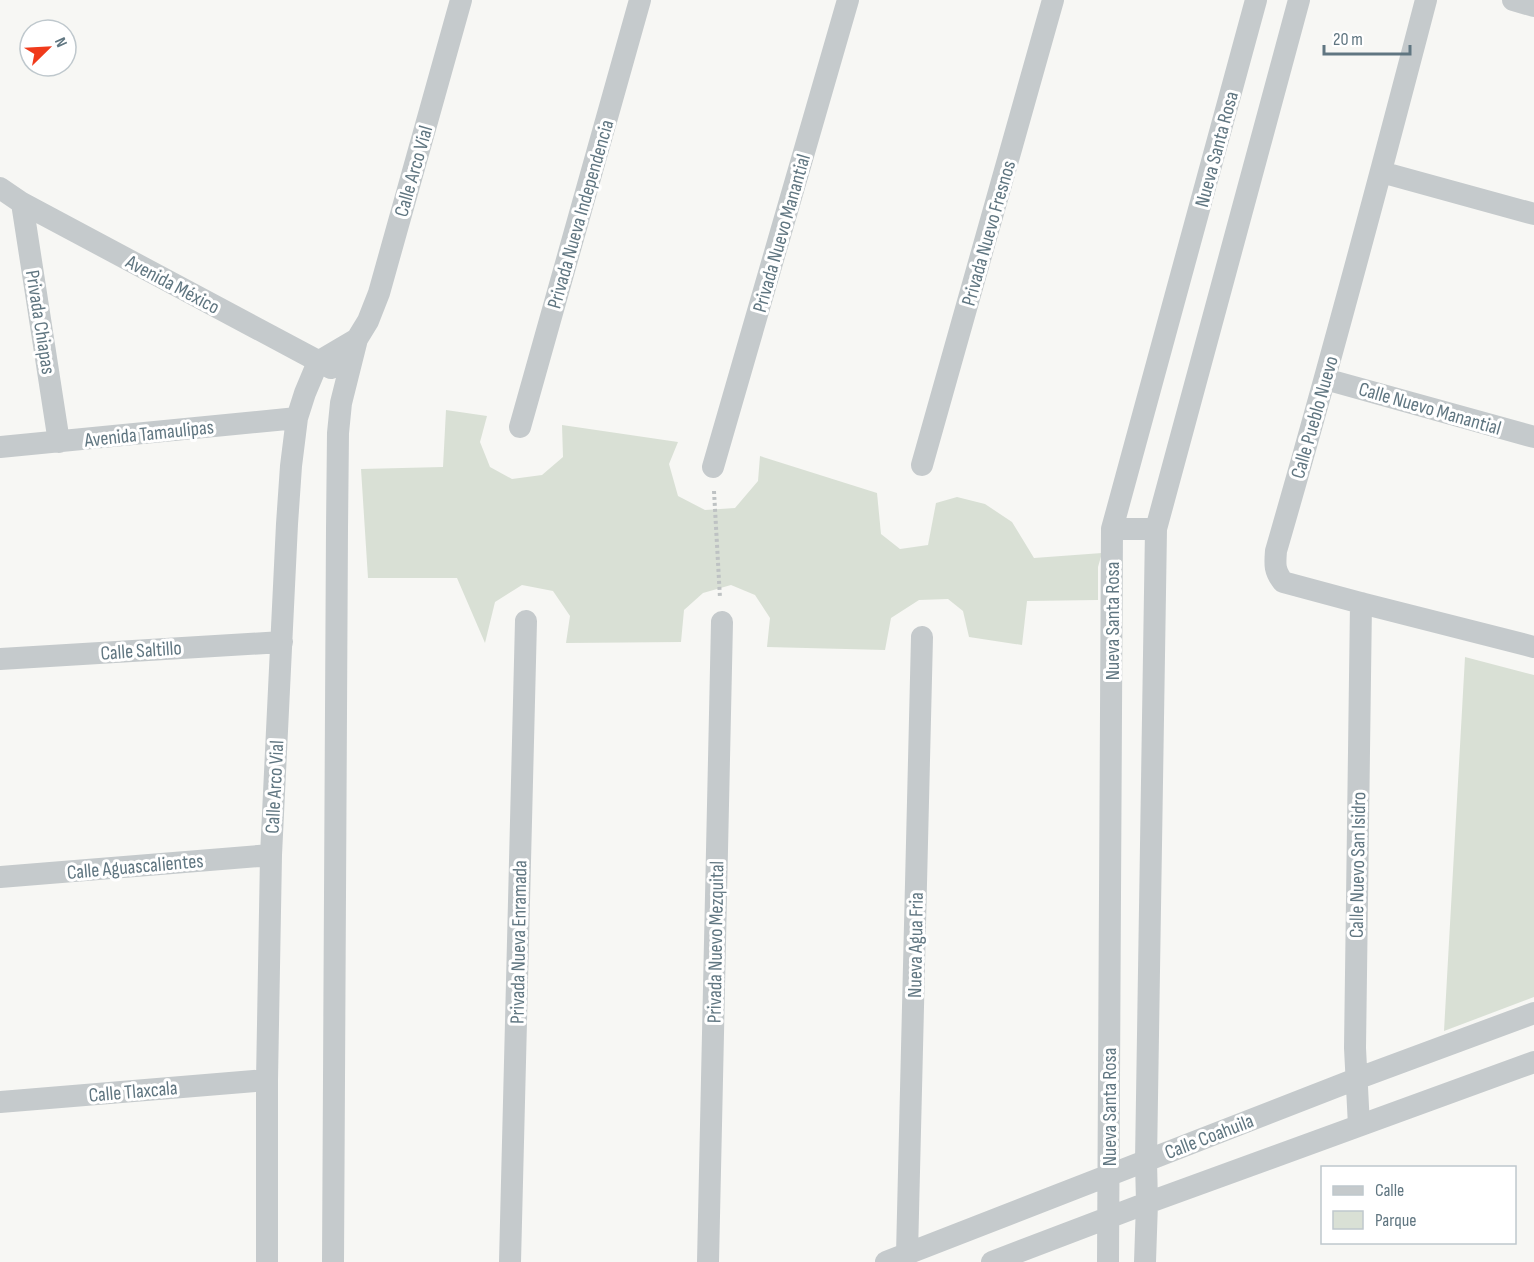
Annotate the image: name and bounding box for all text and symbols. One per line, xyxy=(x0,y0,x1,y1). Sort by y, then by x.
north arrow xyxy=(18,18,78,78)
scale bar xyxy=(1324,18,1410,56)
text: 20 m xyxy=(1333,29,1363,50)
text: N xyxy=(50,35,71,50)
street label: Nueva Santa Rosa xyxy=(1190,89,1244,210)
street label: Privada Nueva Independencia xyxy=(543,117,619,311)
street label: Calle Arco Vial xyxy=(390,123,438,220)
street label: Privada Nuevo Manantial xyxy=(748,151,816,315)
street label: Privada Nuevo Fresnos xyxy=(957,158,1021,309)
street label: Avenida México xyxy=(121,250,223,320)
street label: Privada Chiapas xyxy=(20,268,60,376)
street label: Calle Pueblo Nuevo xyxy=(1286,353,1344,481)
street label: Calle Nuevo Manantial xyxy=(1356,377,1504,441)
street label: Avenida Tamaulipas xyxy=(82,415,215,453)
street label: Nueva Santa Rosa xyxy=(1101,562,1125,680)
street label: Calle Saltillo xyxy=(100,636,182,666)
street label: Calle Arco Vial xyxy=(261,740,289,834)
street label: Calle Nuevo San Isidro xyxy=(1345,792,1371,938)
street label: Calle Aguascalientes xyxy=(66,849,204,885)
street label: Privada Nueva Enramada xyxy=(506,860,532,1024)
street label: Privada Nuevo Mezquital xyxy=(703,861,729,1023)
street label: Nueva Agua Fria xyxy=(903,892,929,998)
street label: Nueva Santa Rosa xyxy=(1098,1048,1122,1166)
street label: Calle Tlaxcala xyxy=(88,1076,179,1108)
street label: Calle Coahuila xyxy=(1162,1109,1257,1165)
legend xyxy=(1321,1166,1516,1244)
text: Calle xyxy=(1375,1180,1404,1201)
text: Parque xyxy=(1375,1210,1416,1231)

